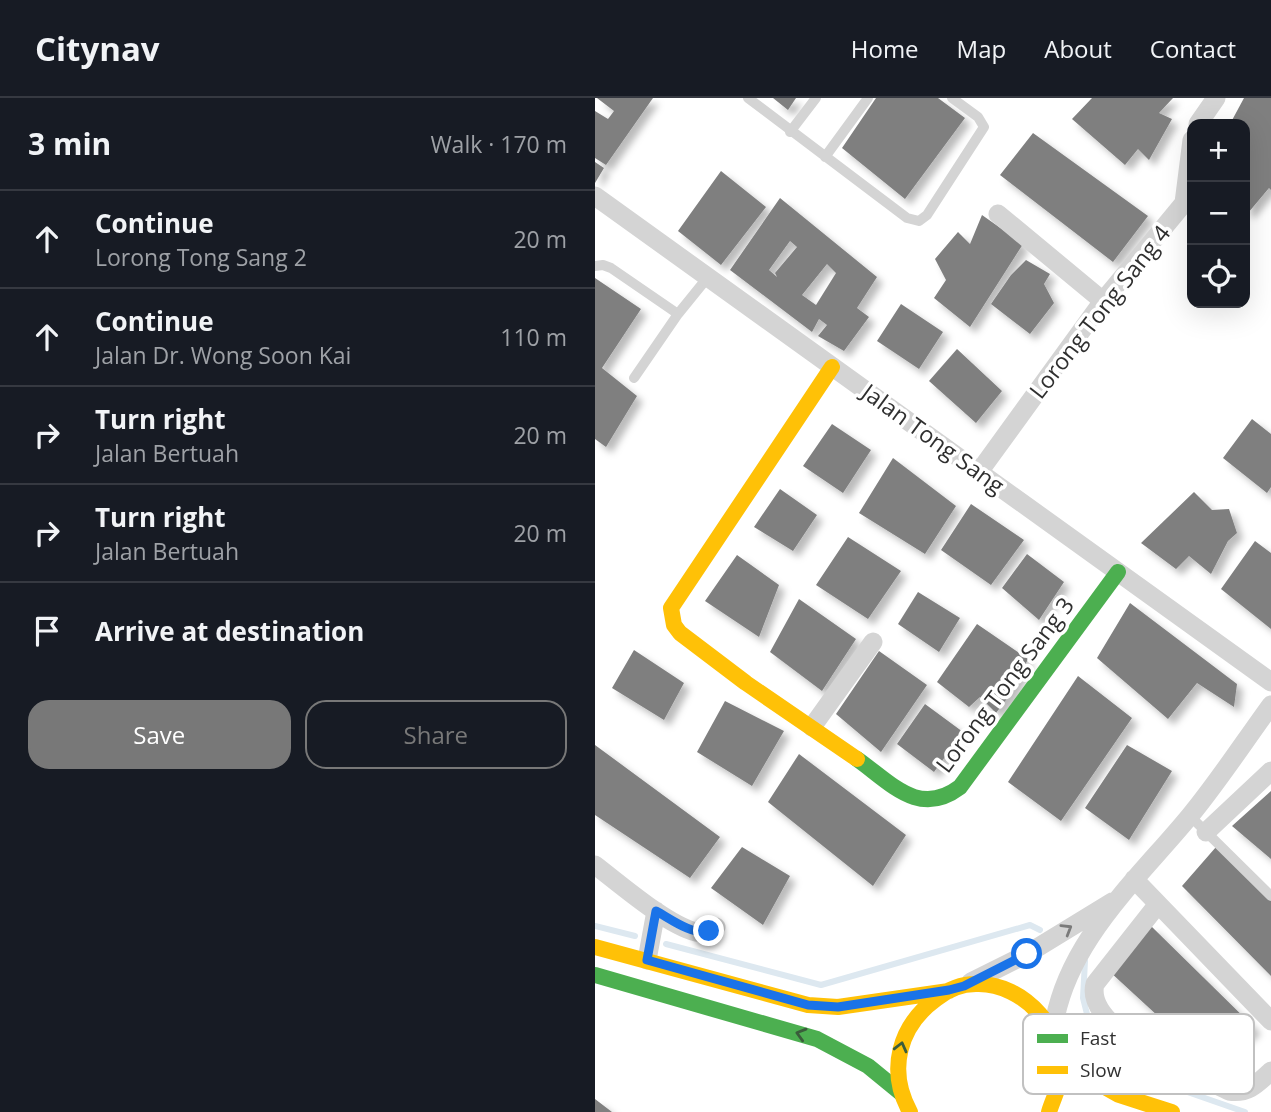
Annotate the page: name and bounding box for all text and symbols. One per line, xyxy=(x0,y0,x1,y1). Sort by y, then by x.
text: Citynav xyxy=(35,26,160,71)
text: Home xyxy=(851,32,919,65)
text: Map xyxy=(957,32,1006,65)
text: About xyxy=(1044,32,1112,65)
text: Contact xyxy=(1150,32,1236,65)
map controls xyxy=(1187,119,1250,308)
button: + xyxy=(1187,119,1250,182)
text: 3 min xyxy=(28,123,111,164)
text: Walk · 170 m xyxy=(430,128,567,160)
button: − xyxy=(1187,182,1250,245)
text: Continue xyxy=(95,205,214,241)
street label: Lorong Tong Sang 4 xyxy=(1021,218,1177,405)
icon: ahead xyxy=(28,220,66,258)
text: 20 m xyxy=(513,223,567,255)
text: Lorong Tong Sang 2 xyxy=(95,241,307,273)
button: locate xyxy=(1187,245,1250,308)
text: Continue xyxy=(95,303,214,339)
icon: ahead xyxy=(28,318,66,356)
text: 110 m xyxy=(500,321,567,353)
text: Jalan Dr. Wong Soon Kai xyxy=(95,339,351,371)
street label: Jalan Tong Sang xyxy=(854,374,1012,501)
text: Turn right xyxy=(95,401,226,437)
icon: right xyxy=(28,416,66,454)
text: 20 m xyxy=(513,419,567,451)
text: Jalan Bertuah xyxy=(95,437,239,469)
text: Turn right xyxy=(95,499,226,535)
icon: right xyxy=(28,514,66,552)
text: 20 m xyxy=(513,517,567,549)
text: Jalan Bertuah xyxy=(95,535,239,567)
street label: Lorong Tong Sang 3 xyxy=(928,590,1081,779)
icon: arrive xyxy=(28,612,66,650)
text: Arrive at destination xyxy=(95,613,364,649)
button: Save xyxy=(28,700,291,769)
button: Share xyxy=(305,700,567,769)
route end xyxy=(693,915,724,946)
one-way arrow xyxy=(1059,925,1072,938)
route start xyxy=(1011,938,1042,969)
legend xyxy=(1023,1014,1254,1094)
text: Fast xyxy=(1080,1025,1116,1051)
one-way arrow xyxy=(795,1028,807,1043)
one-way arrow xyxy=(893,1041,907,1053)
text: Slow xyxy=(1080,1057,1122,1083)

